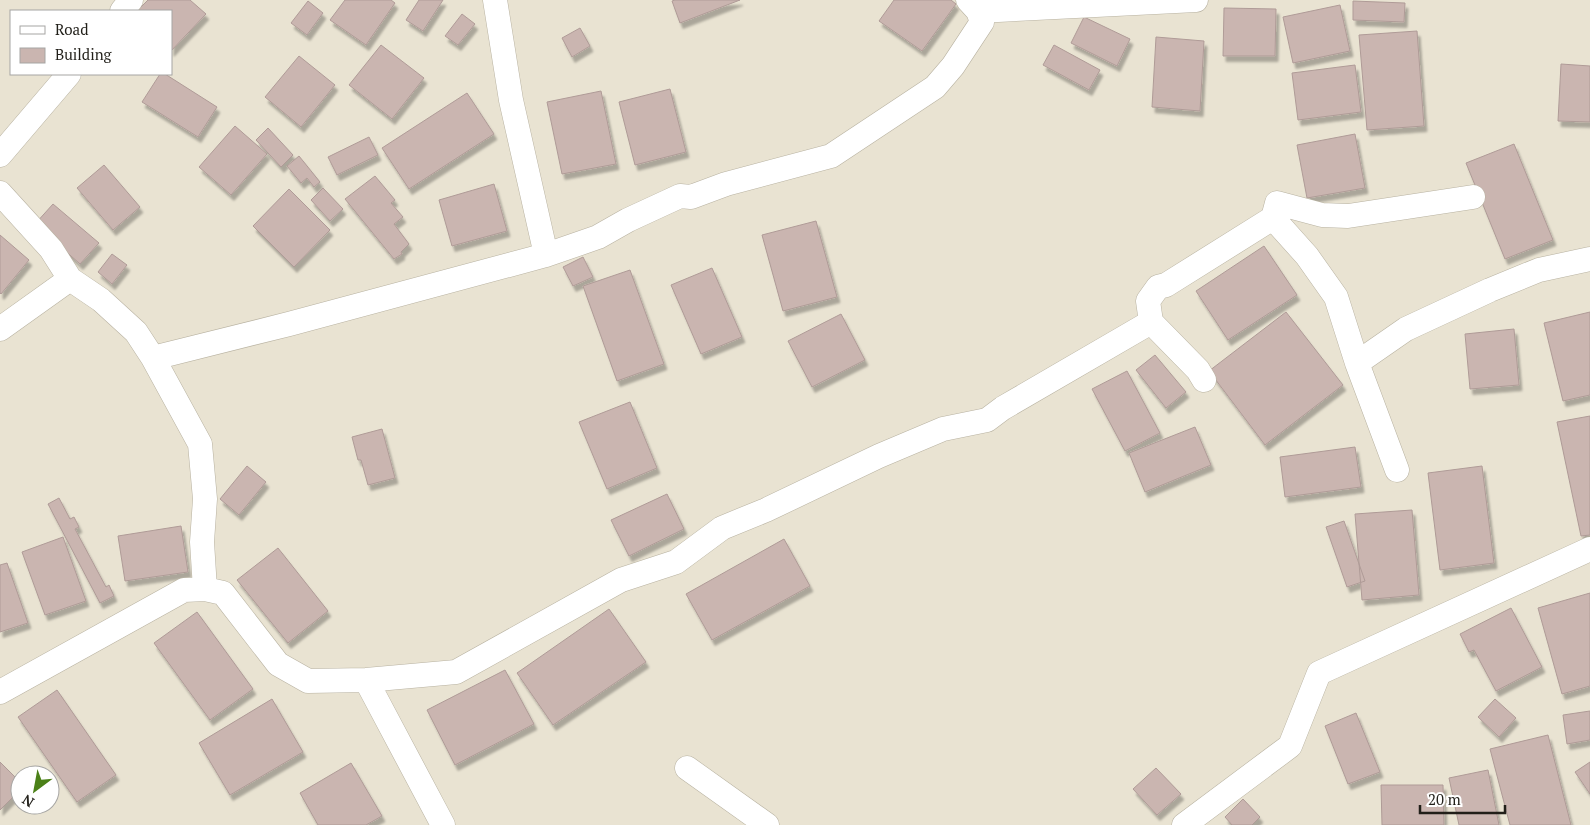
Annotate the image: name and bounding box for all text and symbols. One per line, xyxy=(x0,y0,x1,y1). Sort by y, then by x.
legend xyxy=(10,10,172,75)
text: Road xyxy=(55,19,88,39)
text: Building xyxy=(55,44,113,64)
north arrow xyxy=(10,765,60,815)
scale bar xyxy=(1420,782,1505,814)
text: 20 m xyxy=(1428,789,1461,809)
text: N xyxy=(18,790,37,812)

